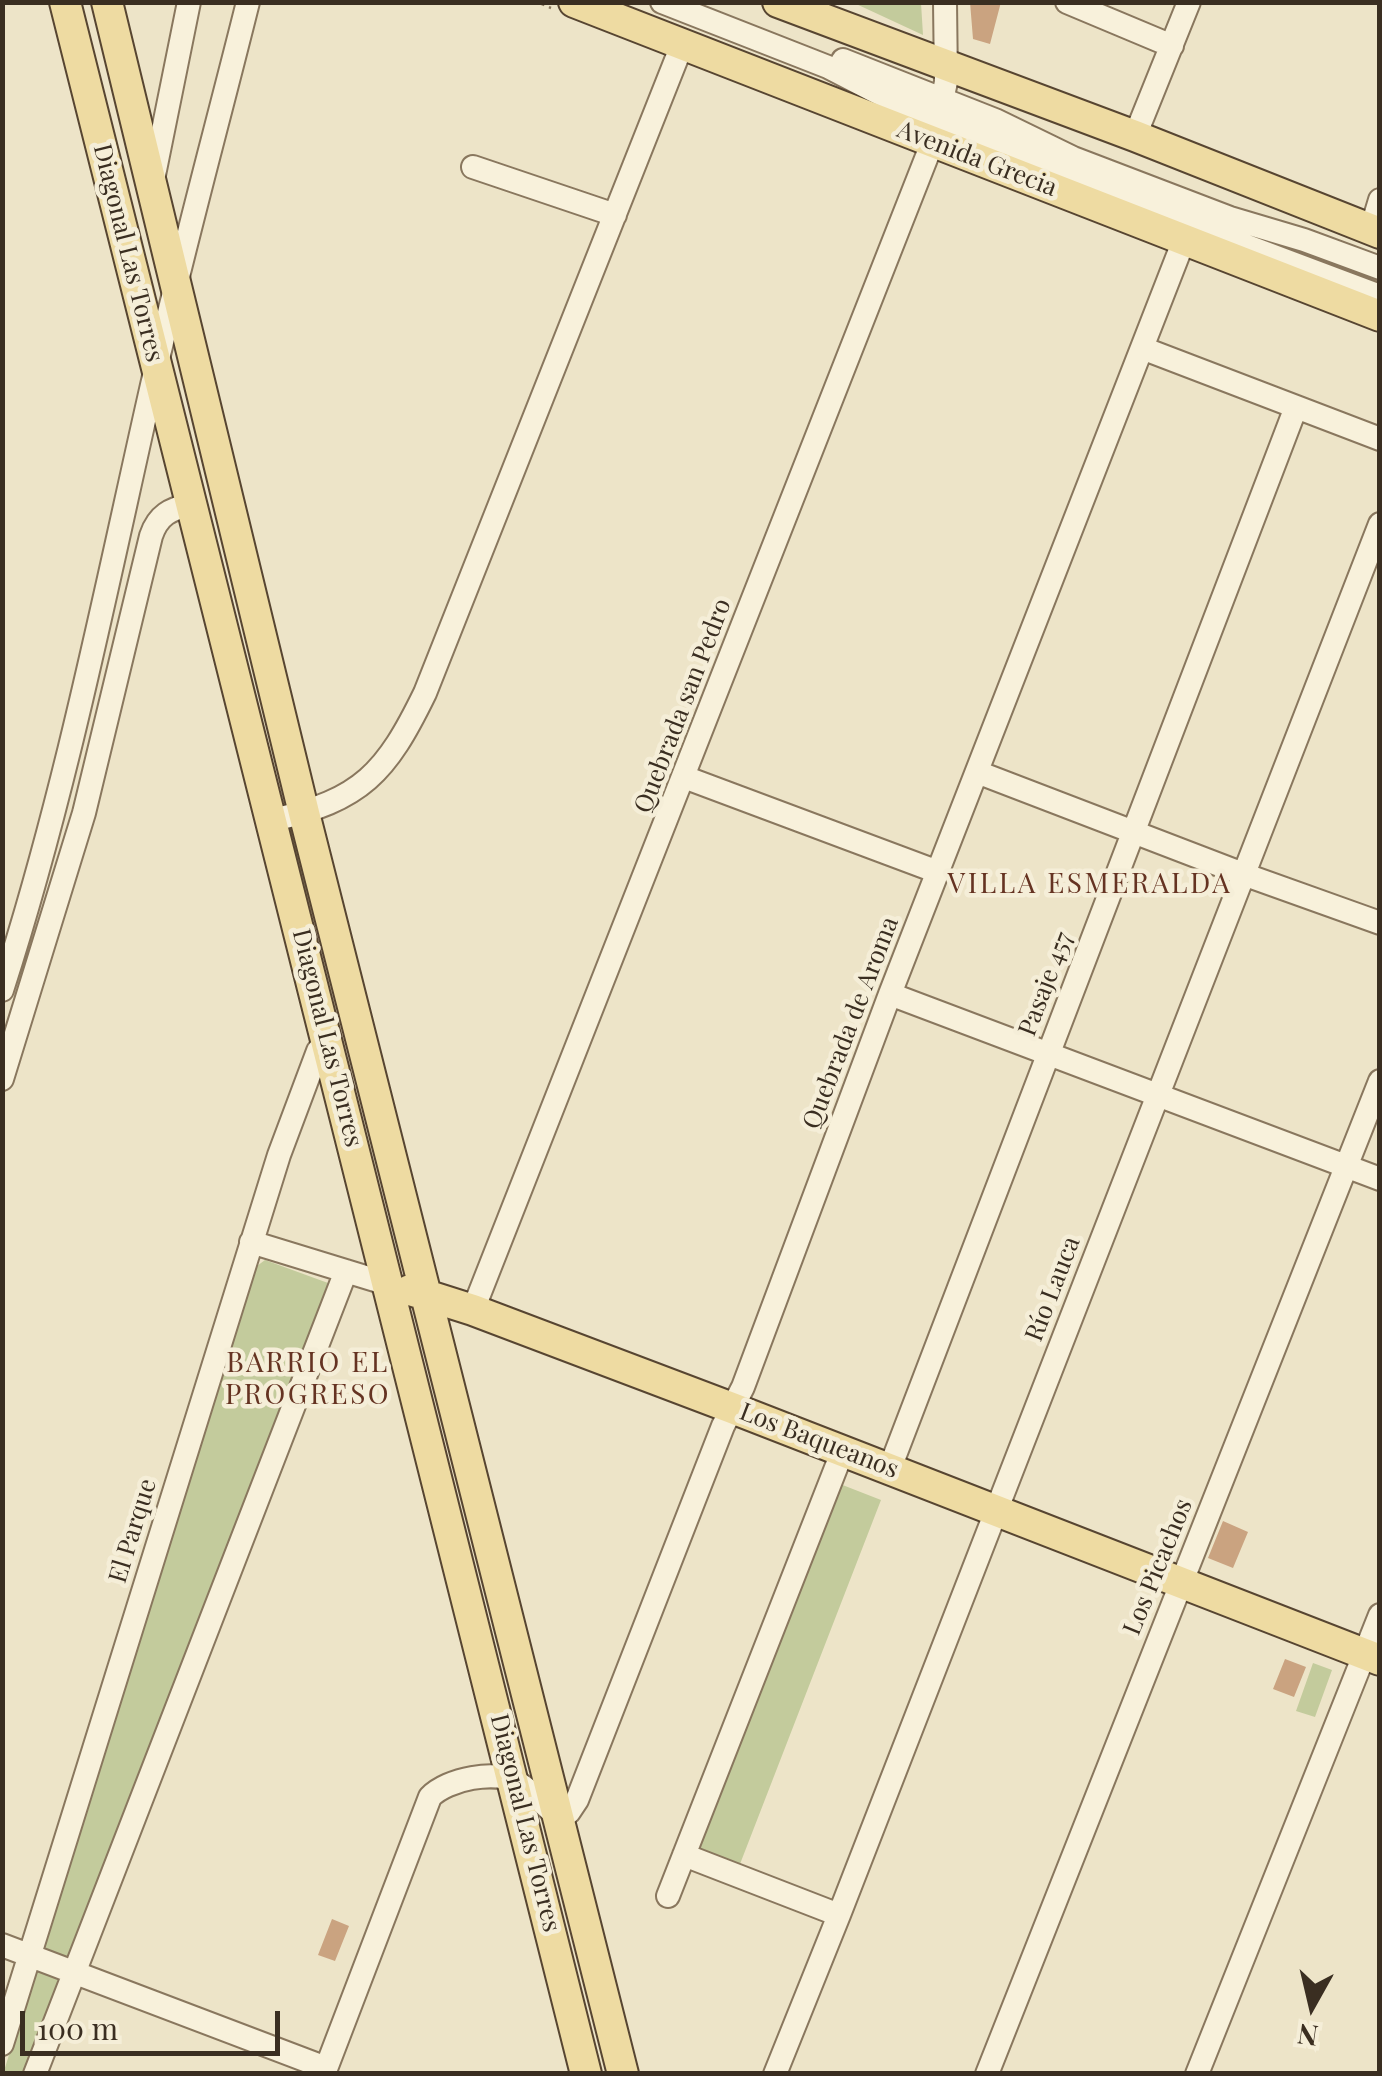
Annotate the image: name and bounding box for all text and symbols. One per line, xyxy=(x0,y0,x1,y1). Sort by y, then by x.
street label: Avenida Grecia xyxy=(893,115,1061,203)
street label: Diagonal Las Torres xyxy=(86,141,170,365)
street label: Quebrada san Pedro xyxy=(628,595,738,817)
district label: VILLA ESMERALDA xyxy=(948,867,1232,901)
street label: Quebrada de Aroma xyxy=(797,913,905,1133)
street label: Diagonal Las Torres xyxy=(285,926,369,1150)
street label: Pasaje 457 xyxy=(1012,928,1080,1040)
street label: Río Lauca xyxy=(1019,1232,1087,1346)
district label: BARRIO EL PROGRESO xyxy=(225,1346,391,1412)
street label: Los Baqueanos xyxy=(736,1397,902,1485)
street label: El Parque xyxy=(103,1475,163,1587)
street label: Los Picachos xyxy=(1117,1495,1199,1639)
street label: Diagonal Las Torres xyxy=(483,1711,567,1935)
north arrow xyxy=(1262,1956,1362,2056)
scale bar xyxy=(25,1991,285,2053)
text: 100 m xyxy=(37,2008,118,2048)
text: N xyxy=(1295,2016,1320,2056)

